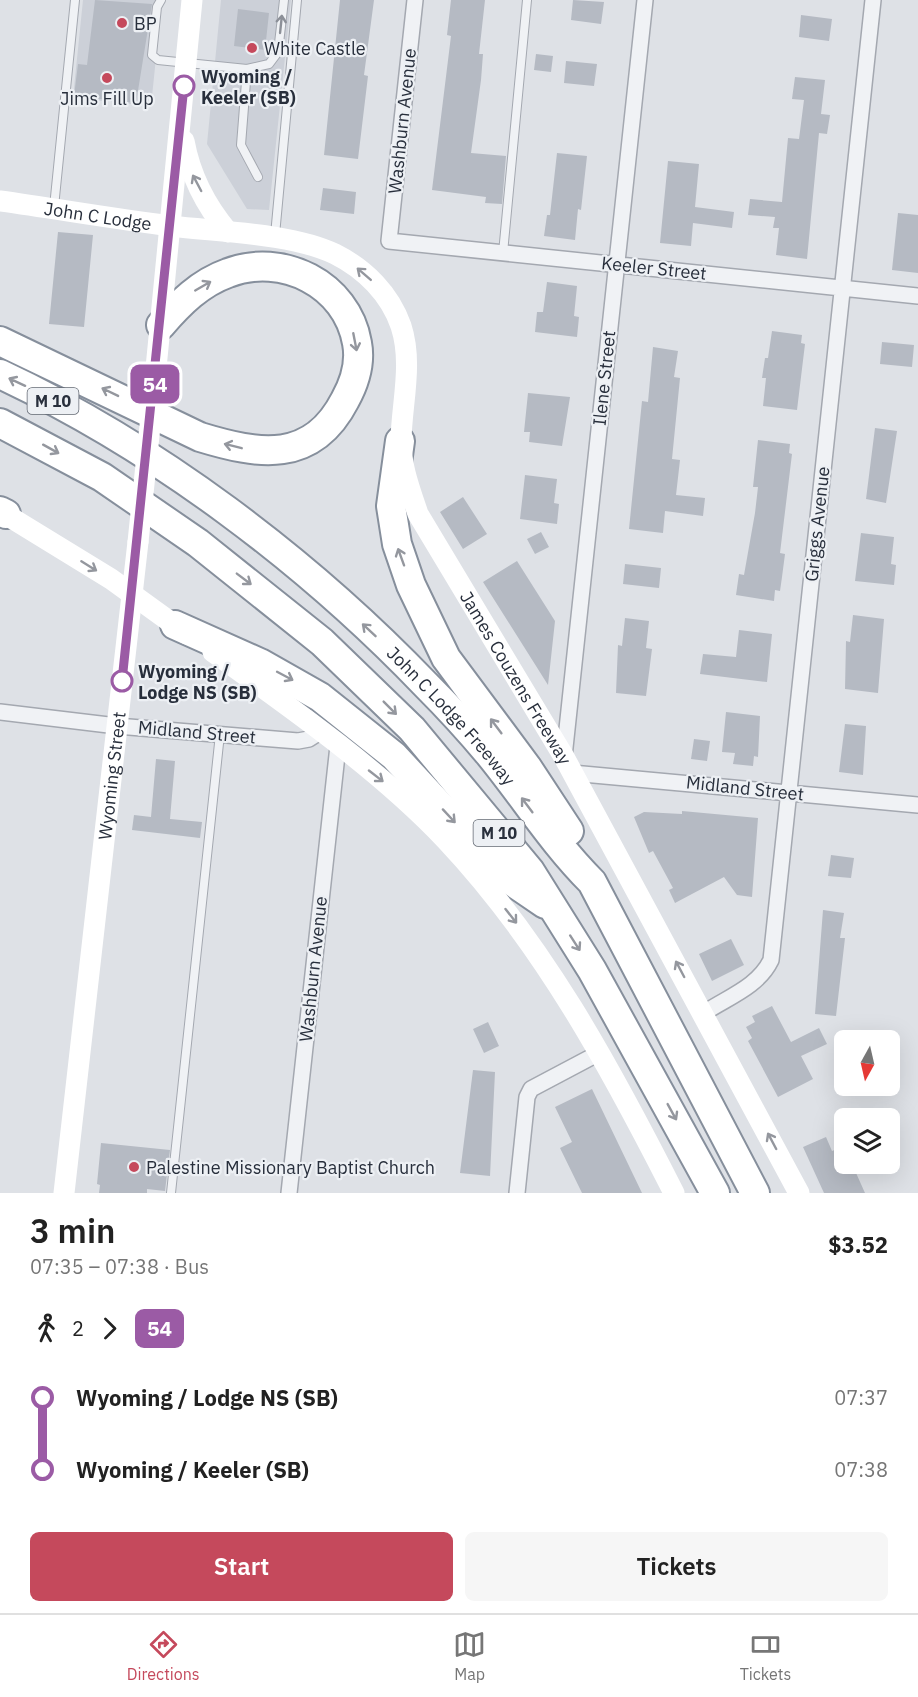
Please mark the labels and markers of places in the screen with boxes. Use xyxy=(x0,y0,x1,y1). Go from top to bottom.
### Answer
place label: BP xyxy=(134,12,157,35)
marker: BP xyxy=(115,16,129,30)
place label: White Castle xyxy=(264,37,366,60)
marker: White Castle xyxy=(245,41,259,55)
place label: Wyoming / Keeler (SB) xyxy=(201,65,296,109)
marker: Jims Fill Up xyxy=(100,71,114,85)
marker: Wyoming / Keeler (SB) xyxy=(173,75,195,97)
place label: Jims Fill Up xyxy=(60,87,154,110)
place label: Wyoming / Lodge NS (SB) xyxy=(138,660,257,704)
marker: Wyoming / Lodge NS (SB) xyxy=(111,670,133,692)
place label: Palestine Missionary Baptist Church xyxy=(146,1156,435,1179)
marker: Palestine Missionary Baptist Church xyxy=(127,1160,141,1174)

